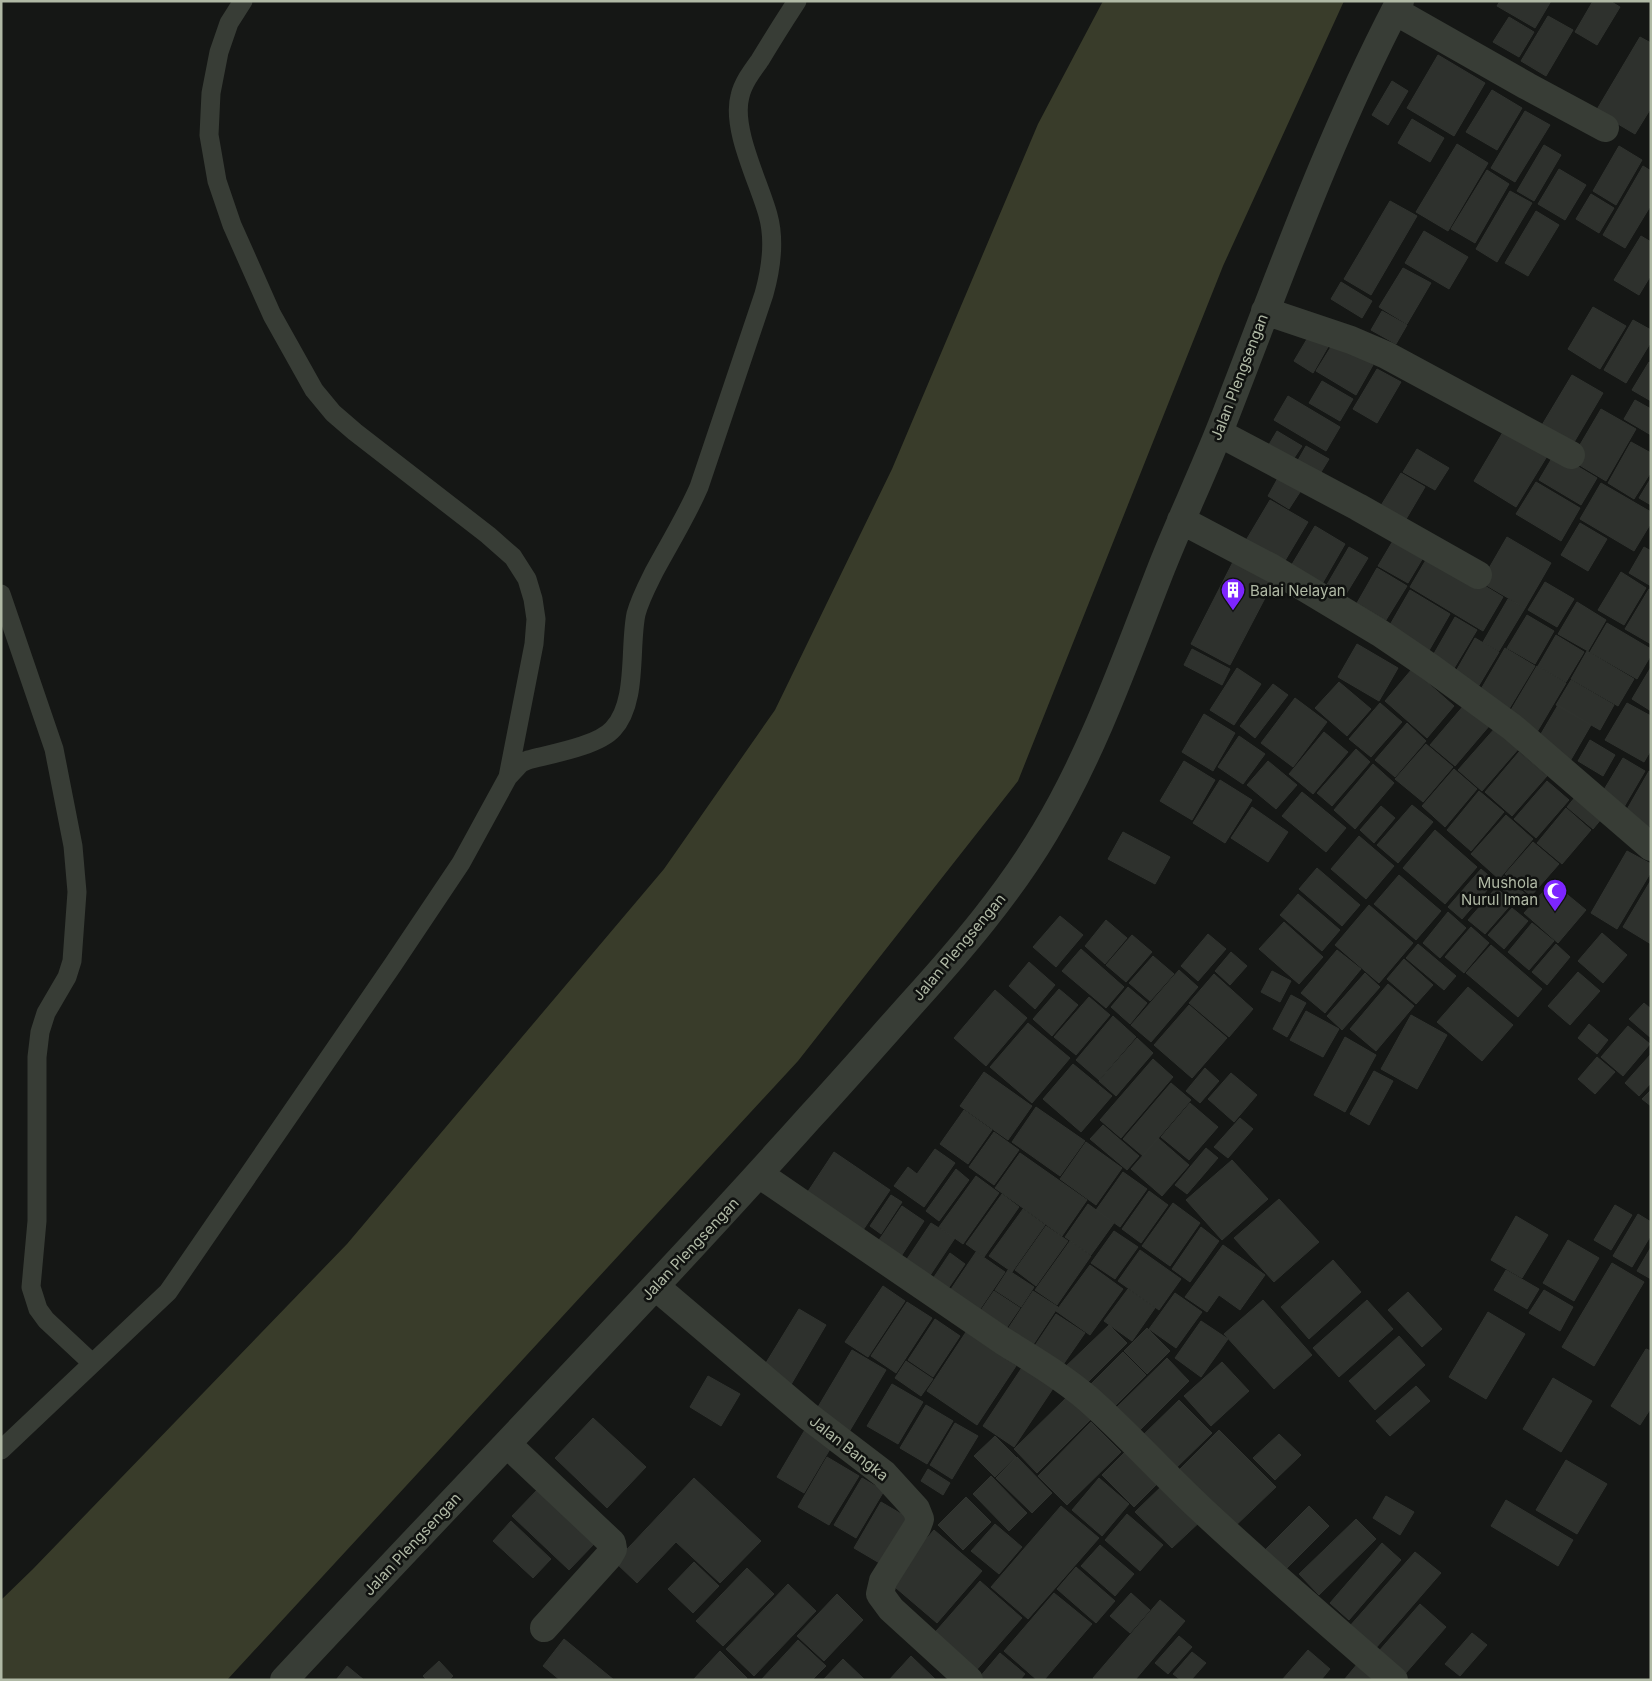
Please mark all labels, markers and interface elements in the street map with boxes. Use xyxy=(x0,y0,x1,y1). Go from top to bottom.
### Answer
street label: Jalan Plengsengan xyxy=(1206,311,1272,443)
building icon: Balai Nelayan xyxy=(1220,577,1246,611)
place label: Balai Nelayan xyxy=(1250,581,1346,600)
place label: Mushola Nurul Iman xyxy=(1461,873,1538,909)
mosque icon: Mushola Nurul Iman xyxy=(1542,878,1568,912)
street label: Jalan Plengsengan xyxy=(909,890,1009,1004)
street label: Jalan Plengsengan xyxy=(637,1193,743,1305)
street label: Jalan Bangka xyxy=(806,1411,892,1485)
street label: Jalan Plengsengan xyxy=(359,1488,465,1600)

